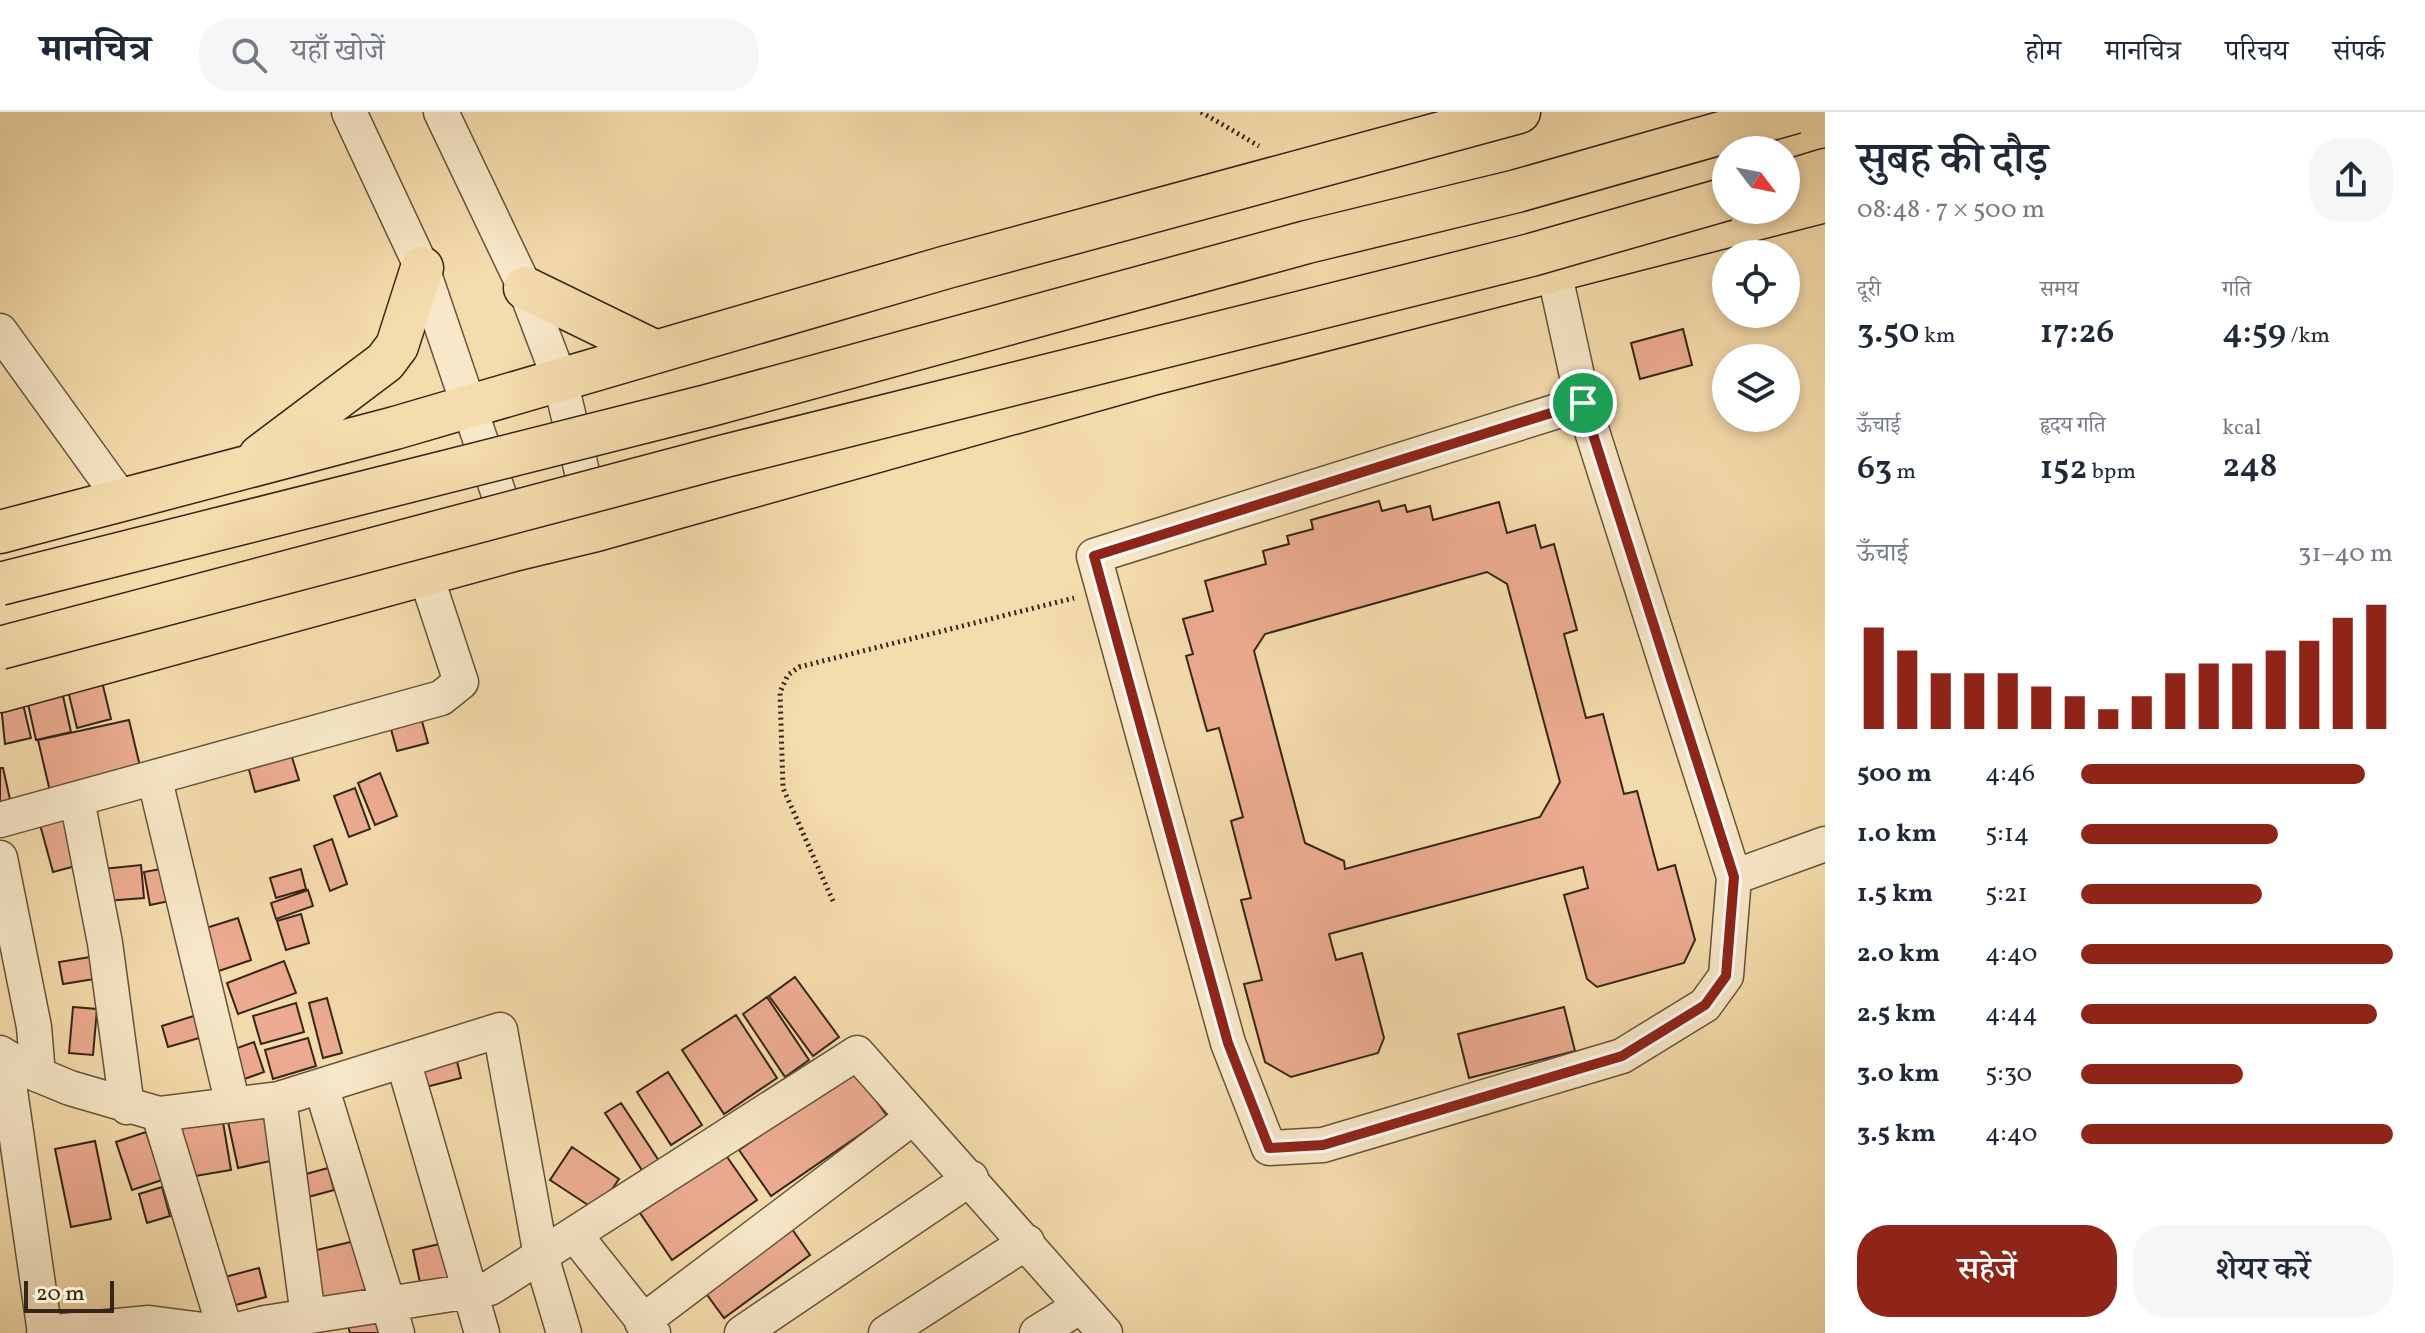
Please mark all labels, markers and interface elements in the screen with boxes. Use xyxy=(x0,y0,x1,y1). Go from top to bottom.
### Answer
search box xyxy=(199,19,759,91)
text: मानचित्र xyxy=(40,25,151,78)
text: यहाँ खोजें xyxy=(291,31,384,73)
icon: search xyxy=(227,33,271,77)
text: होम xyxy=(2025,33,2061,72)
text: मानचित्र xyxy=(2105,33,2181,72)
text: परिचय xyxy=(2225,33,2288,72)
text: संपर्क xyxy=(2332,33,2385,72)
text: सुबह की दौड़ xyxy=(1857,131,2048,192)
north arrow xyxy=(1712,136,1800,224)
map controls xyxy=(1712,136,1800,432)
button: share xyxy=(2309,138,2393,222)
text: 08:48 · 7 × 500 m xyxy=(1857,192,2045,228)
button: locate xyxy=(1712,240,1800,328)
text: दूरी xyxy=(1857,275,1881,306)
text: समय xyxy=(2040,275,2078,306)
text: गति xyxy=(2222,275,2251,306)
text: 3.50 xyxy=(1857,310,1920,357)
text: 17:26 xyxy=(2040,310,2114,357)
text: 4:59 xyxy=(2222,310,2286,357)
text: km xyxy=(1920,321,1955,352)
text: /km xyxy=(2286,321,2330,352)
button: layers xyxy=(1712,344,1800,432)
pin xyxy=(1549,369,1617,437)
icon: arrive xyxy=(1561,381,1605,425)
text: ऊँचाई xyxy=(1857,411,1900,442)
text: हृदय गति xyxy=(2040,411,2106,442)
text: kcal xyxy=(2222,413,2261,444)
text: 248 xyxy=(2222,444,2278,491)
text: 63 xyxy=(1857,446,1892,493)
text: 152 xyxy=(2040,446,2087,493)
text: m xyxy=(1892,457,1916,488)
text: bpm xyxy=(2087,457,2136,488)
text: ऊँचाई xyxy=(1857,536,1908,572)
text: 31–40 m xyxy=(2298,536,2393,572)
text: 500 m xyxy=(1857,756,1932,792)
text: 4:46 xyxy=(1985,756,2035,792)
text: 1.0 km xyxy=(1857,816,1937,852)
text: 5:14 xyxy=(1985,816,2029,852)
text: 1.5 km xyxy=(1857,876,1933,912)
text: 5:21 xyxy=(1985,876,2028,912)
text: 2.0 km xyxy=(1857,936,1940,972)
text: 4:40 xyxy=(1985,936,2037,972)
text: 2.5 km xyxy=(1857,996,1936,1032)
text: 4:44 xyxy=(1985,996,2038,1032)
text: 3.0 km xyxy=(1857,1056,1940,1092)
text: 5:30 xyxy=(1985,1056,2032,1092)
text: 3.5 km xyxy=(1857,1116,1936,1152)
text: 4:40 xyxy=(1985,1116,2037,1152)
button: सहेजें xyxy=(1857,1225,2117,1317)
button: शेयर करें xyxy=(2133,1225,2393,1317)
scale bar xyxy=(24,1277,114,1313)
text: 20 m xyxy=(36,1279,85,1310)

